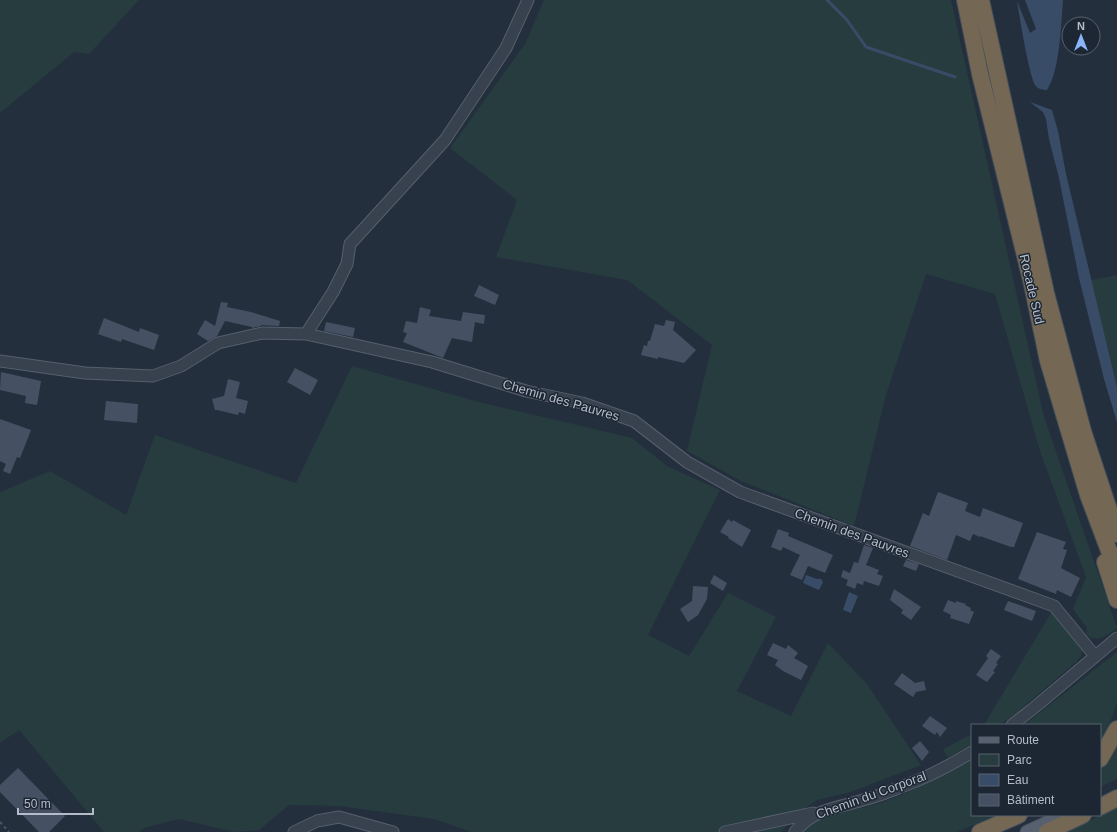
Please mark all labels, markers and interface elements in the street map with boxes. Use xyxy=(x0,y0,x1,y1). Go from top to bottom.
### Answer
north arrow xyxy=(1061,16,1101,56)
text: N xyxy=(1077,20,1085,32)
street label: Rocade Sud xyxy=(1017,252,1047,326)
street label: Chemin des Pauvres xyxy=(501,376,622,424)
street label: Chemin des Pauvres xyxy=(793,505,912,561)
legend xyxy=(971,724,1101,816)
text: Route xyxy=(1007,733,1039,747)
text: Parc xyxy=(1007,753,1032,767)
street label: Chemin du Corporal xyxy=(814,768,928,822)
text: Eau xyxy=(1007,773,1028,787)
scale bar xyxy=(18,790,93,816)
text: Bâtiment xyxy=(1007,793,1055,807)
text: 50 m xyxy=(24,797,51,811)

